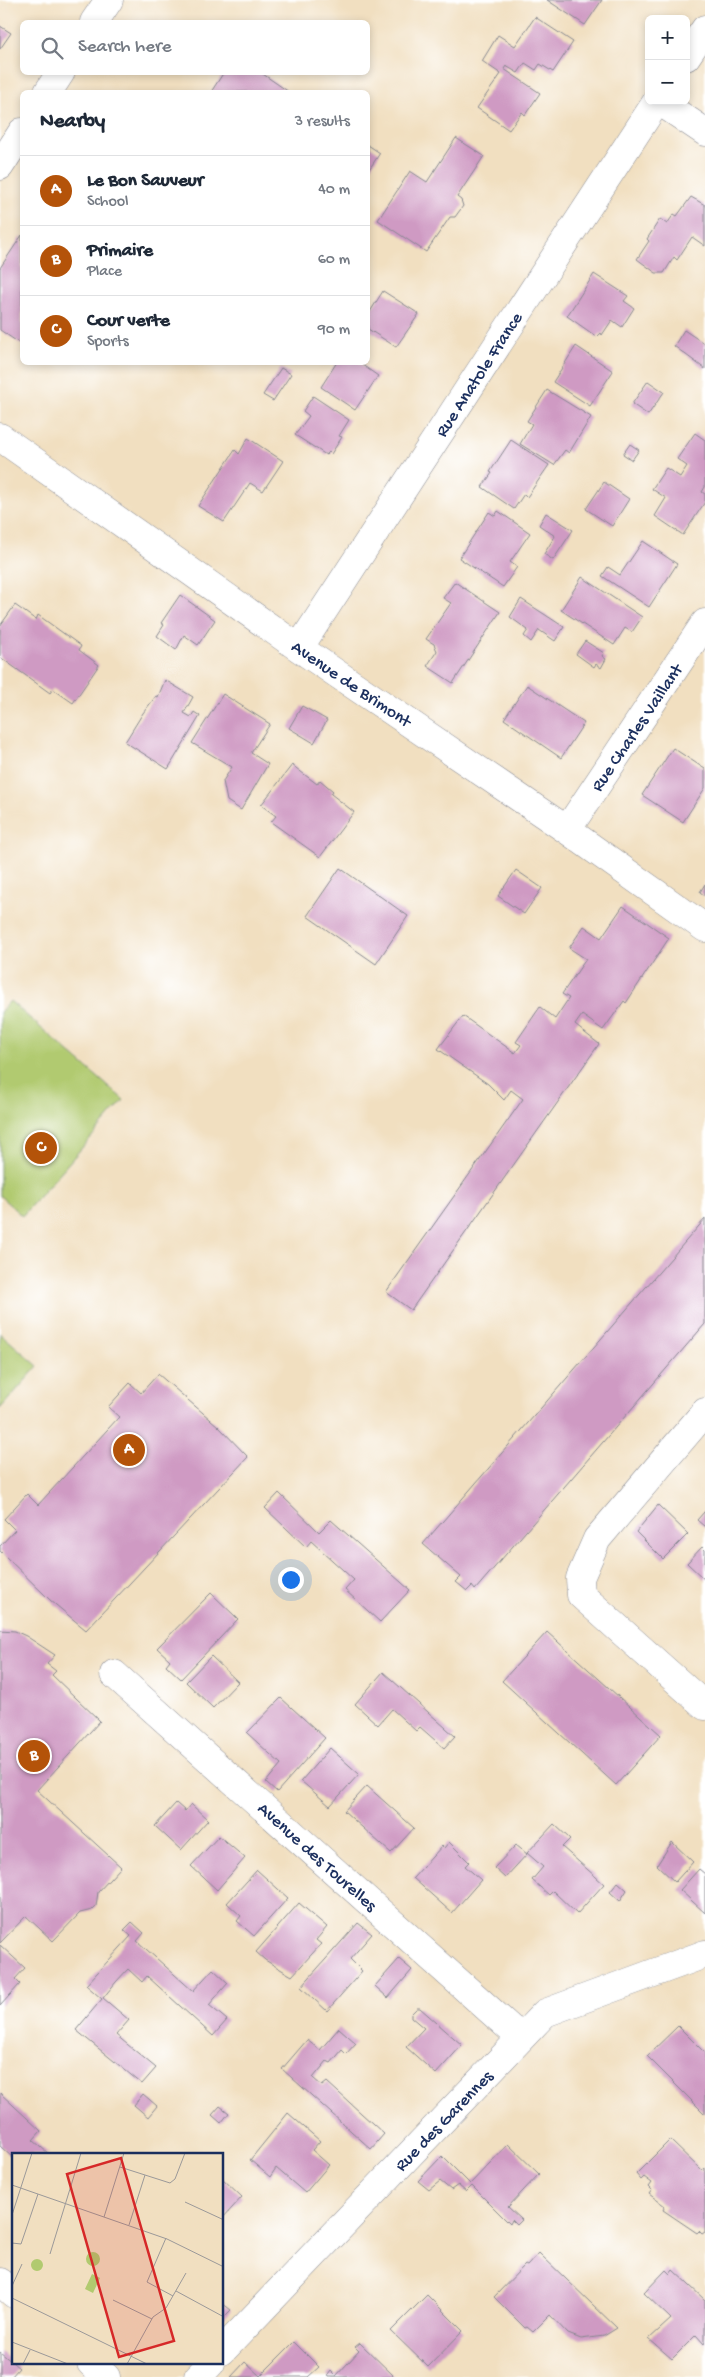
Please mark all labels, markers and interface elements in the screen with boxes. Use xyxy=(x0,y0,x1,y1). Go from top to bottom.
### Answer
map controls xyxy=(645,15,690,105)
button: + xyxy=(645,15,690,60)
search box xyxy=(20,20,370,75)
icon: search xyxy=(38,34,66,62)
text: Search here xyxy=(78,36,172,59)
button: − xyxy=(645,60,690,105)
text: Nearby xyxy=(40,110,105,135)
text: 3 results xyxy=(295,113,350,132)
text: Le Bon Sauveur xyxy=(87,170,203,193)
text: A xyxy=(51,181,61,200)
text: 40 m xyxy=(318,181,350,200)
text: School xyxy=(87,193,129,212)
text: Primaire xyxy=(87,240,153,263)
text: B xyxy=(52,251,60,270)
text: 60 m xyxy=(318,251,350,270)
text: Place xyxy=(87,263,122,282)
street label: Rue Anatole France xyxy=(432,309,529,442)
text: Cour verte xyxy=(87,310,170,333)
text: C xyxy=(52,321,60,340)
text: 90 m xyxy=(318,321,350,340)
text: Sports xyxy=(87,333,129,352)
street label: Avenue de Brimont xyxy=(287,637,416,734)
street label: Rue Charles Vaillant xyxy=(588,659,689,796)
pin: C xyxy=(25,1129,57,1167)
pin: A xyxy=(113,1431,145,1469)
your location xyxy=(278,1567,304,1593)
pin: B xyxy=(18,1737,50,1775)
street label: Avenue des Tourelles xyxy=(252,1799,381,1918)
street label: Rue des Garennes xyxy=(391,2066,499,2177)
inset map xyxy=(12,2153,224,2364)

